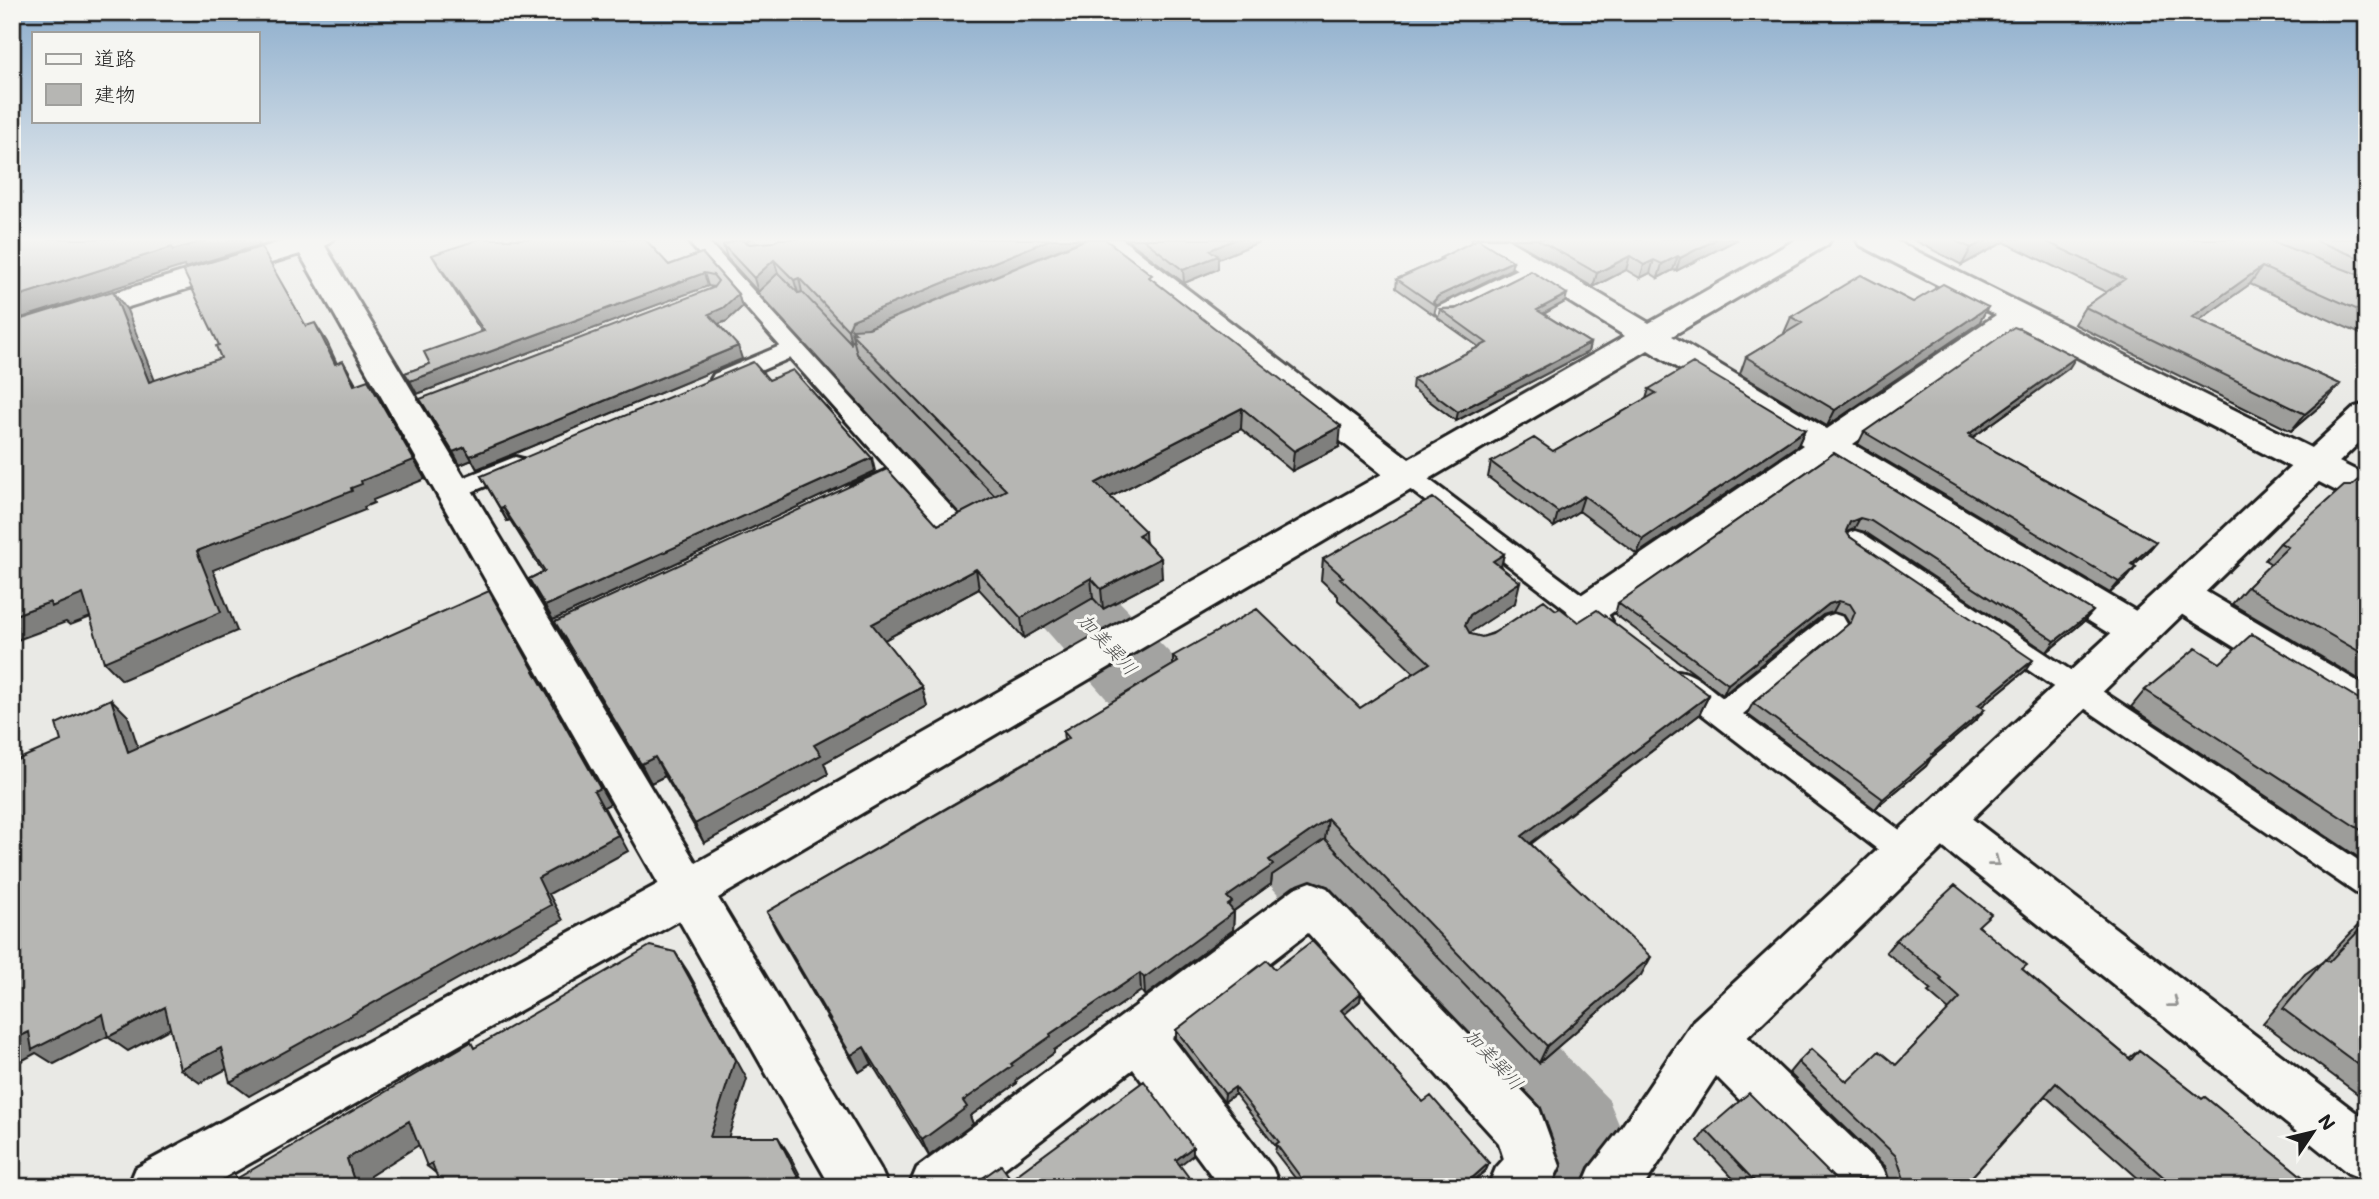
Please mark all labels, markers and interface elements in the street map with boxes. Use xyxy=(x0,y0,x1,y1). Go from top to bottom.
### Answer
legend xyxy=(32,32,259,122)
text: 道路 xyxy=(94,44,136,71)
text: 建物 xyxy=(94,80,136,107)
water label: 加美巽川 xyxy=(1073,607,1143,680)
one-way arrow xyxy=(1987,854,2000,867)
one-way arrow xyxy=(2166,994,2179,1007)
water label: 加美巽川 xyxy=(1459,1022,1529,1095)
north arrow xyxy=(2278,1098,2348,1168)
text: N xyxy=(2313,1109,2342,1135)

